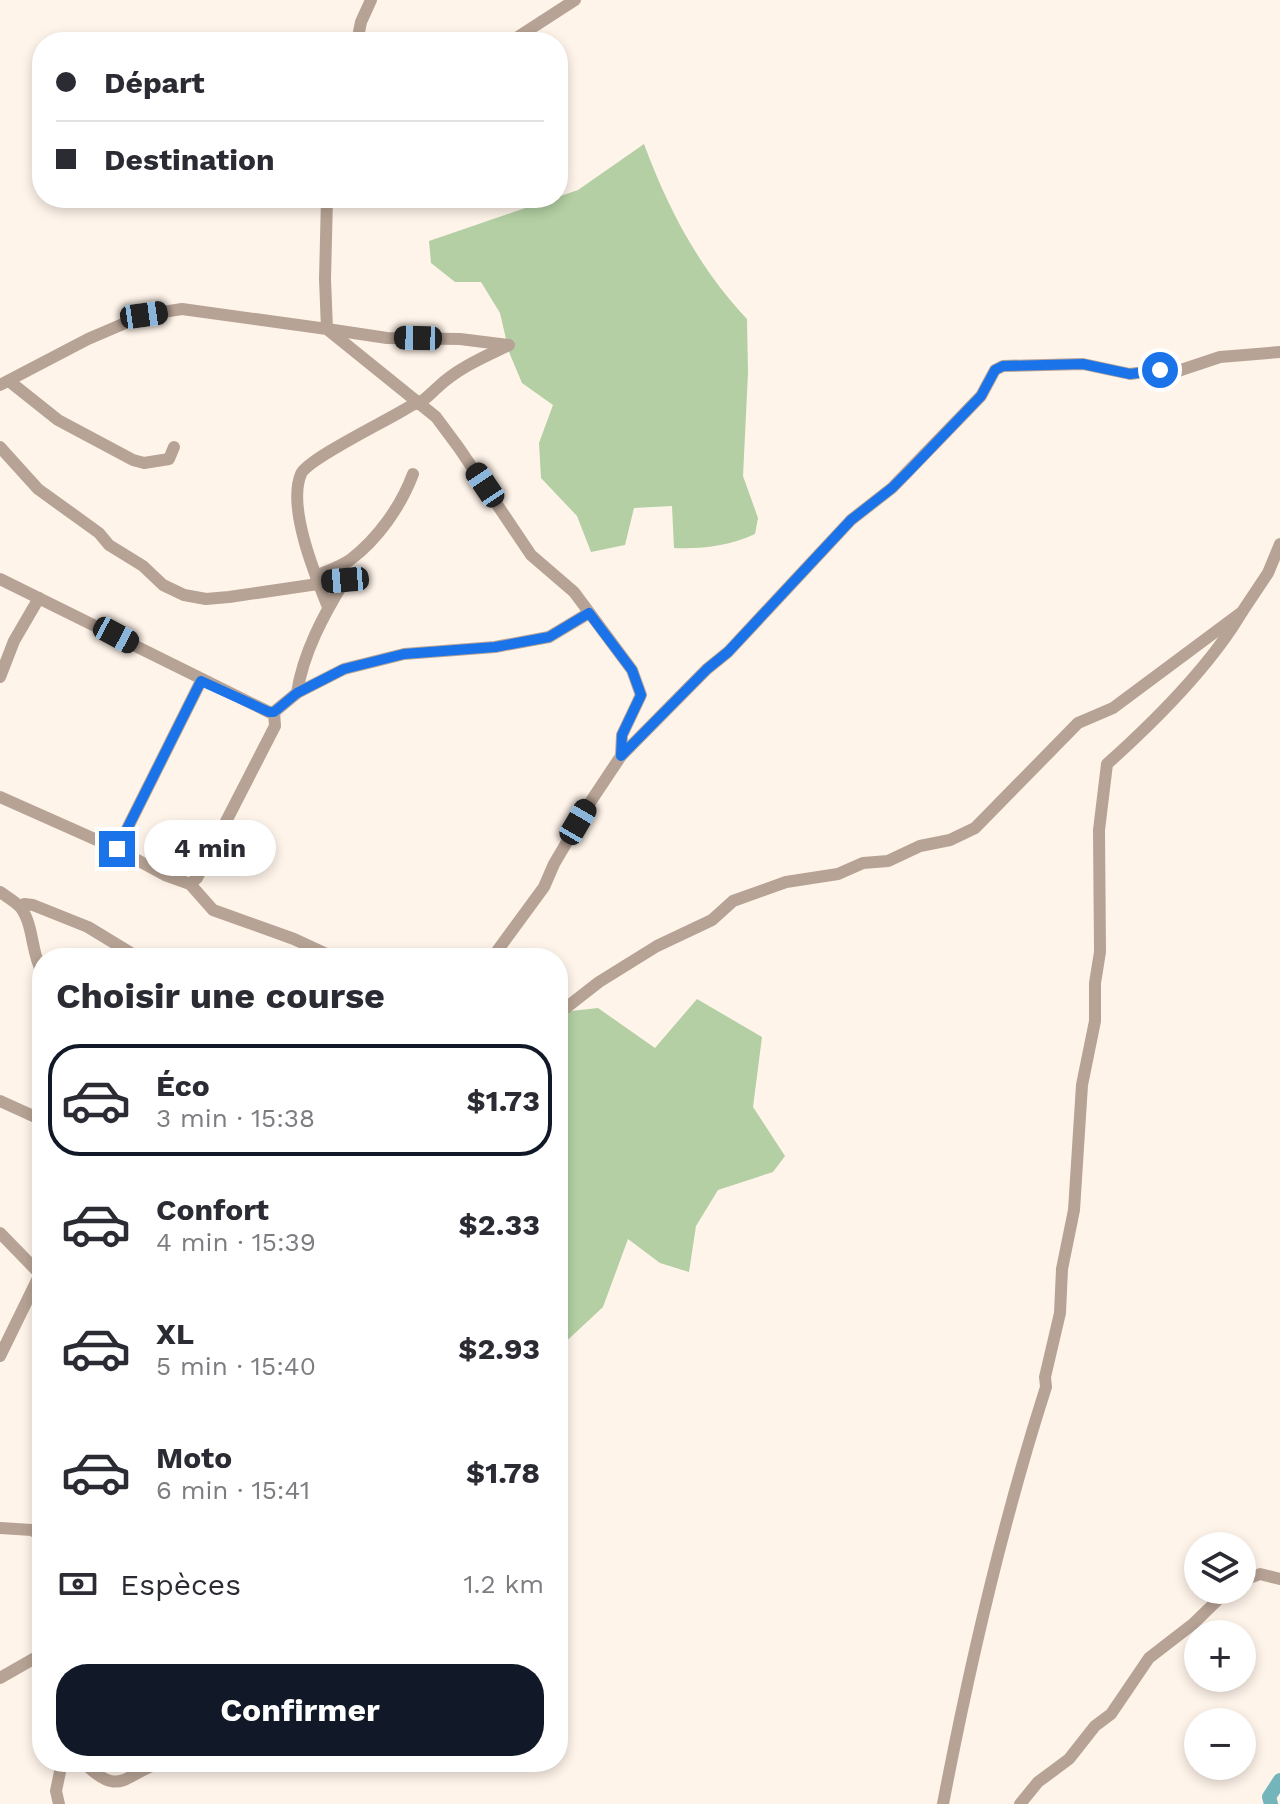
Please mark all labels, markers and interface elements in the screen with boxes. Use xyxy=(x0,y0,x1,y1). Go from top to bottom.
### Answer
text: Départ xyxy=(104,65,205,100)
text: Destination xyxy=(104,142,275,177)
car xyxy=(119,300,169,330)
car xyxy=(394,326,442,350)
route start xyxy=(1142,352,1178,388)
car xyxy=(462,458,508,512)
car xyxy=(320,566,370,594)
car xyxy=(89,613,143,657)
car xyxy=(556,795,600,849)
callout: 4 min xyxy=(145,821,277,877)
route end xyxy=(99,831,135,867)
text: 4 min xyxy=(174,833,246,863)
text: Choisir une course xyxy=(56,975,385,1017)
icon: car xyxy=(60,1064,132,1136)
text: Éco xyxy=(156,1068,210,1103)
text: $1.73 xyxy=(466,1083,540,1118)
text: 3 min · 15:38 xyxy=(156,1103,315,1133)
icon: car xyxy=(60,1188,132,1260)
text: Confort xyxy=(156,1192,269,1227)
text: $2.33 xyxy=(459,1207,540,1242)
text: 4 min · 15:39 xyxy=(156,1227,316,1257)
icon: car xyxy=(60,1312,132,1384)
text: XL xyxy=(156,1316,194,1351)
text: $2.93 xyxy=(458,1331,540,1366)
text: 5 min · 15:40 xyxy=(156,1351,316,1381)
icon: car xyxy=(60,1436,132,1508)
text: Moto xyxy=(156,1440,232,1475)
text: $1.78 xyxy=(466,1455,540,1490)
text: 6 min · 15:41 xyxy=(156,1475,310,1505)
map controls xyxy=(1184,1532,1256,1780)
button: layers xyxy=(1184,1532,1256,1604)
icon: cash xyxy=(56,1562,100,1606)
text: Espèces xyxy=(120,1567,241,1602)
text: 1.2 km xyxy=(463,1569,544,1599)
button: + xyxy=(1184,1620,1256,1692)
button: Confirmer xyxy=(56,1664,544,1756)
button: − xyxy=(1184,1708,1256,1780)

